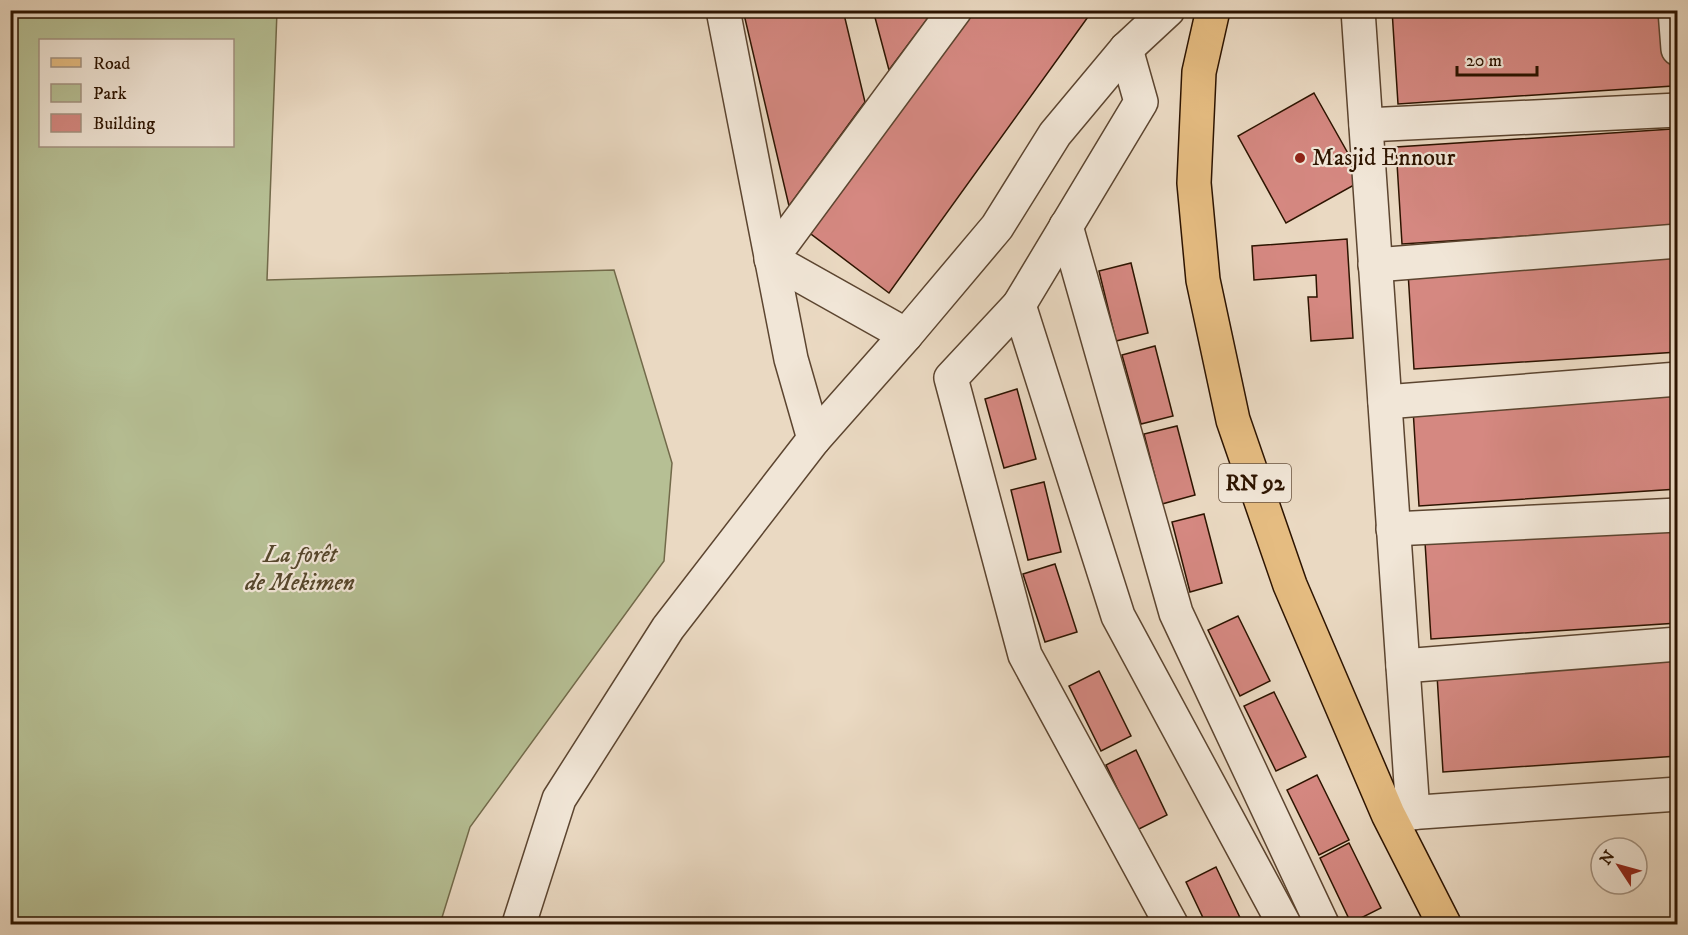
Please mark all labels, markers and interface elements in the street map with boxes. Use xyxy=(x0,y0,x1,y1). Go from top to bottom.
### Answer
legend xyxy=(39,39,234,147)
scale bar xyxy=(1457,39,1536,77)
text: 20 m xyxy=(1466,50,1502,72)
text: Road xyxy=(93,53,130,75)
text: Park xyxy=(93,83,127,105)
text: Building xyxy=(93,113,155,135)
place label: Masjid Ennour xyxy=(1312,143,1455,173)
marker: Masjid Ennour xyxy=(1293,151,1307,165)
road number: RN 92 xyxy=(1219,464,1291,502)
park label: La forêt de Mekimen xyxy=(244,540,355,598)
north arrow xyxy=(1589,836,1649,896)
text: N xyxy=(1596,847,1620,869)

